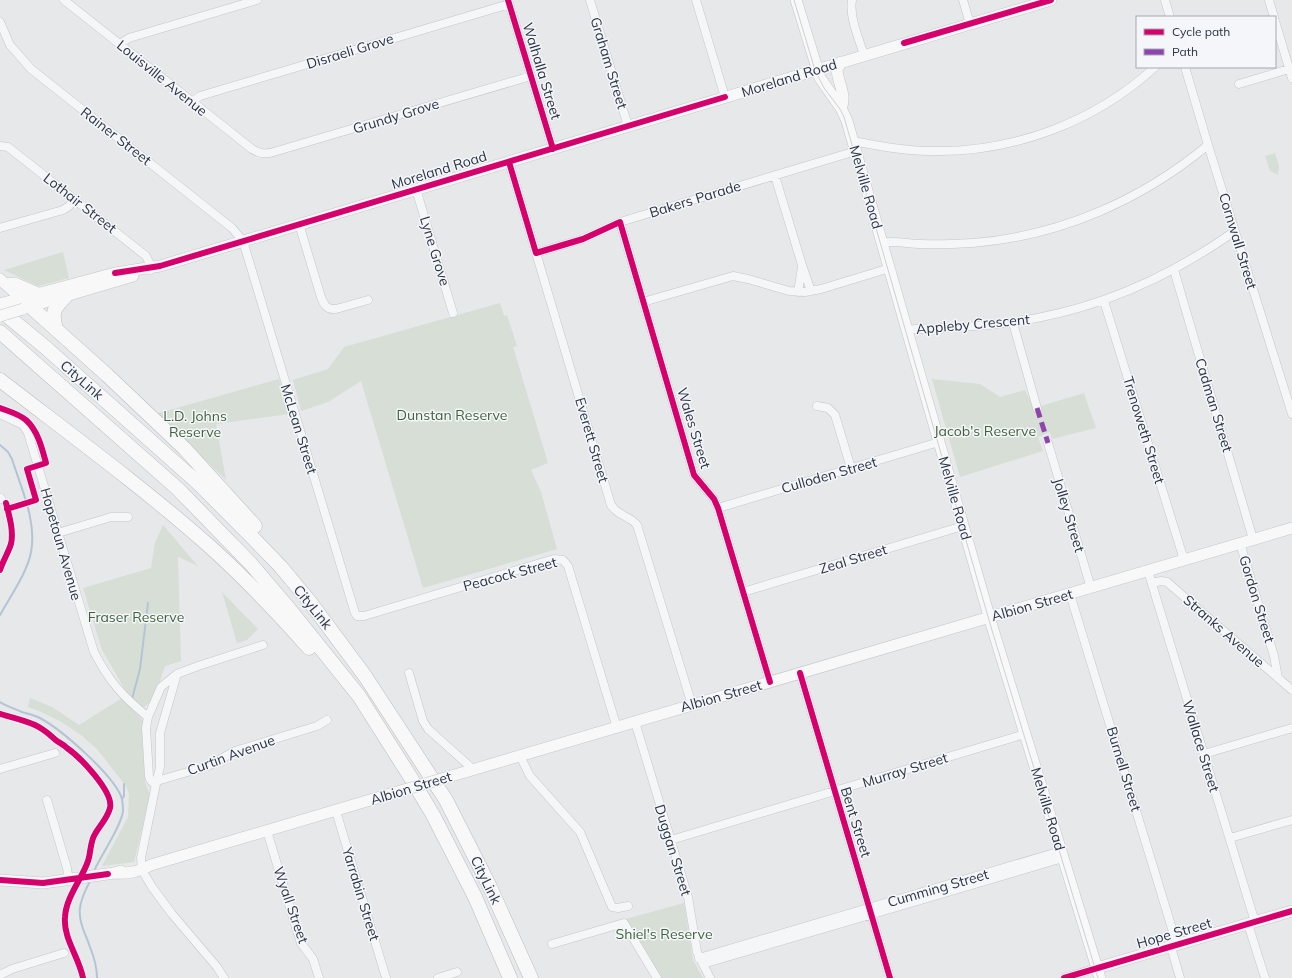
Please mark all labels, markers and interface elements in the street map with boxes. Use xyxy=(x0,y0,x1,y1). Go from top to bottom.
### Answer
street label: Graham Street xyxy=(587,15,632,111)
legend xyxy=(1136,16,1276,68)
street label: Walhalla Street xyxy=(519,20,565,122)
text: Cycle path xyxy=(1172,24,1230,39)
street label: Disraeli Grove xyxy=(304,29,396,73)
street label: Louisville Avenue xyxy=(113,36,211,120)
text: Path xyxy=(1172,44,1198,59)
street label: Moreland Road xyxy=(739,55,839,101)
street label: Grundy Grove xyxy=(351,94,441,138)
street label: Rainer Street xyxy=(77,103,155,169)
street label: Melville Road xyxy=(845,143,887,231)
street label: Moreland Road xyxy=(389,147,489,193)
street label: Lothair Street xyxy=(40,169,120,237)
street label: Bakers Parade xyxy=(647,177,743,221)
street label: Cornwall Street xyxy=(1215,191,1261,291)
street label: Lyne Grove xyxy=(416,214,454,288)
street label: Appleby Crescent xyxy=(915,310,1031,338)
street label: CityLink xyxy=(57,356,108,404)
street label: Cadman Street xyxy=(1191,356,1237,454)
street label: Trenoweth Street xyxy=(1119,374,1169,486)
street label: McLean Street xyxy=(277,382,321,476)
street label: Wales Street xyxy=(673,385,715,471)
street label: Everett Street xyxy=(571,395,613,485)
park label: Dunstan Reserve xyxy=(397,406,507,424)
park label: L.D. Johns Reserve xyxy=(163,407,227,441)
park label: Jacob's Reserve xyxy=(934,422,1036,440)
street label: Culloden Street xyxy=(779,453,879,497)
street label: Melville Road xyxy=(934,454,976,542)
street label: Jolley Street xyxy=(1049,476,1089,554)
street label: Hopetoun Avenue xyxy=(36,486,86,602)
street label: Zeal Street xyxy=(817,540,889,578)
street label: Peacock Street xyxy=(461,553,559,595)
street label: Gordon Street xyxy=(1235,553,1279,645)
street label: CityLink xyxy=(290,581,337,633)
street label: Albion Street xyxy=(989,585,1075,625)
street label: Stranks Avenue xyxy=(1180,591,1268,671)
park label: Fraser Reserve xyxy=(88,608,184,626)
street label: Albion Street xyxy=(678,676,764,716)
street label: Wallace Street xyxy=(1179,698,1224,794)
street label: Burnell Street xyxy=(1103,725,1145,814)
street label: Curtin Avenue xyxy=(185,731,277,779)
street label: Murray Street xyxy=(860,748,950,792)
street label: Melville Road xyxy=(1027,765,1069,853)
street label: Albion Street xyxy=(368,767,454,809)
street label: Bent Street xyxy=(837,785,875,859)
street label: Duggan Street xyxy=(651,802,695,898)
street label: Yarrabin Street xyxy=(338,844,384,943)
street label: CityLink xyxy=(467,853,506,908)
street label: Wyall Street xyxy=(269,864,313,946)
street label: Cumming Street xyxy=(885,865,991,911)
street label: Hope Street xyxy=(1134,914,1214,952)
park label: Shiel's Reserve xyxy=(615,925,713,943)

